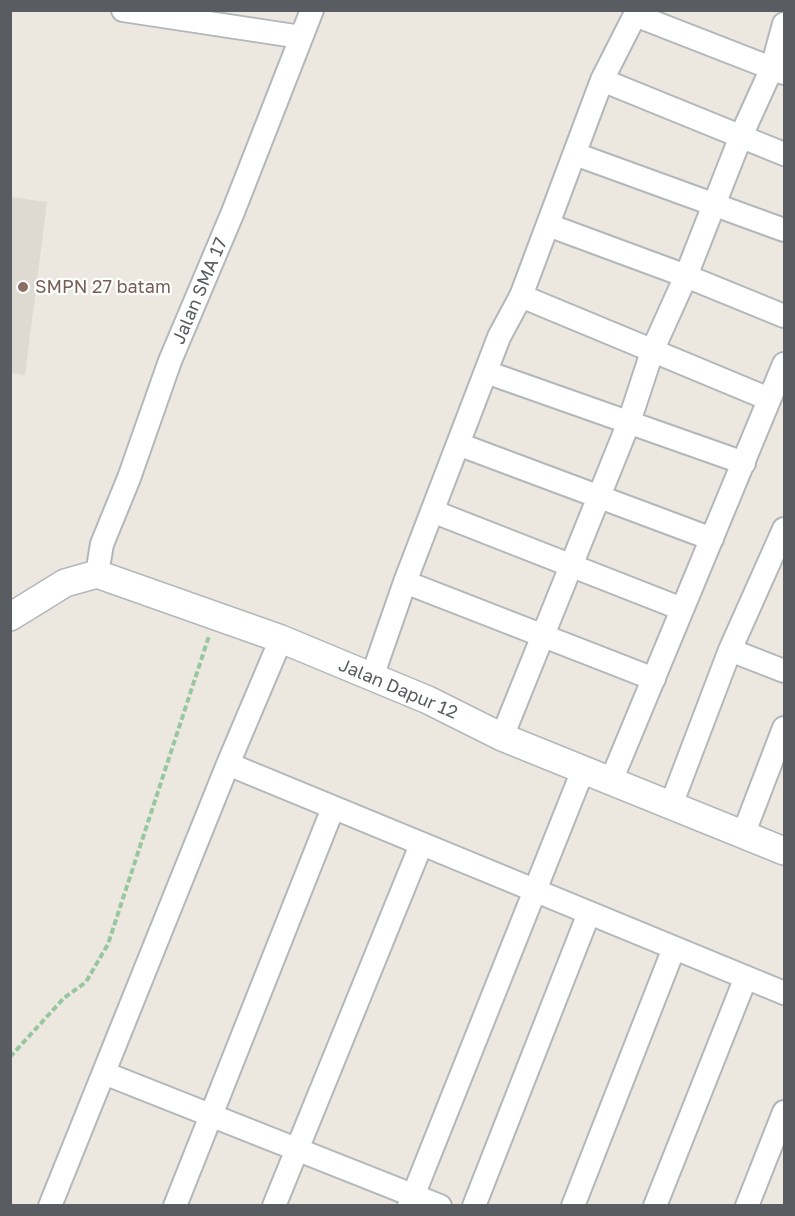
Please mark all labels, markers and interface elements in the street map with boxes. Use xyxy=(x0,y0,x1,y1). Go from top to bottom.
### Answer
street label: Jalan SMA 17 xyxy=(168,235,232,347)
place label: SMPN 27 batam xyxy=(35,276,171,298)
marker: SMPN 27 batam xyxy=(16,280,30,294)
street label: Jalan Dapur 12 xyxy=(335,654,461,724)

